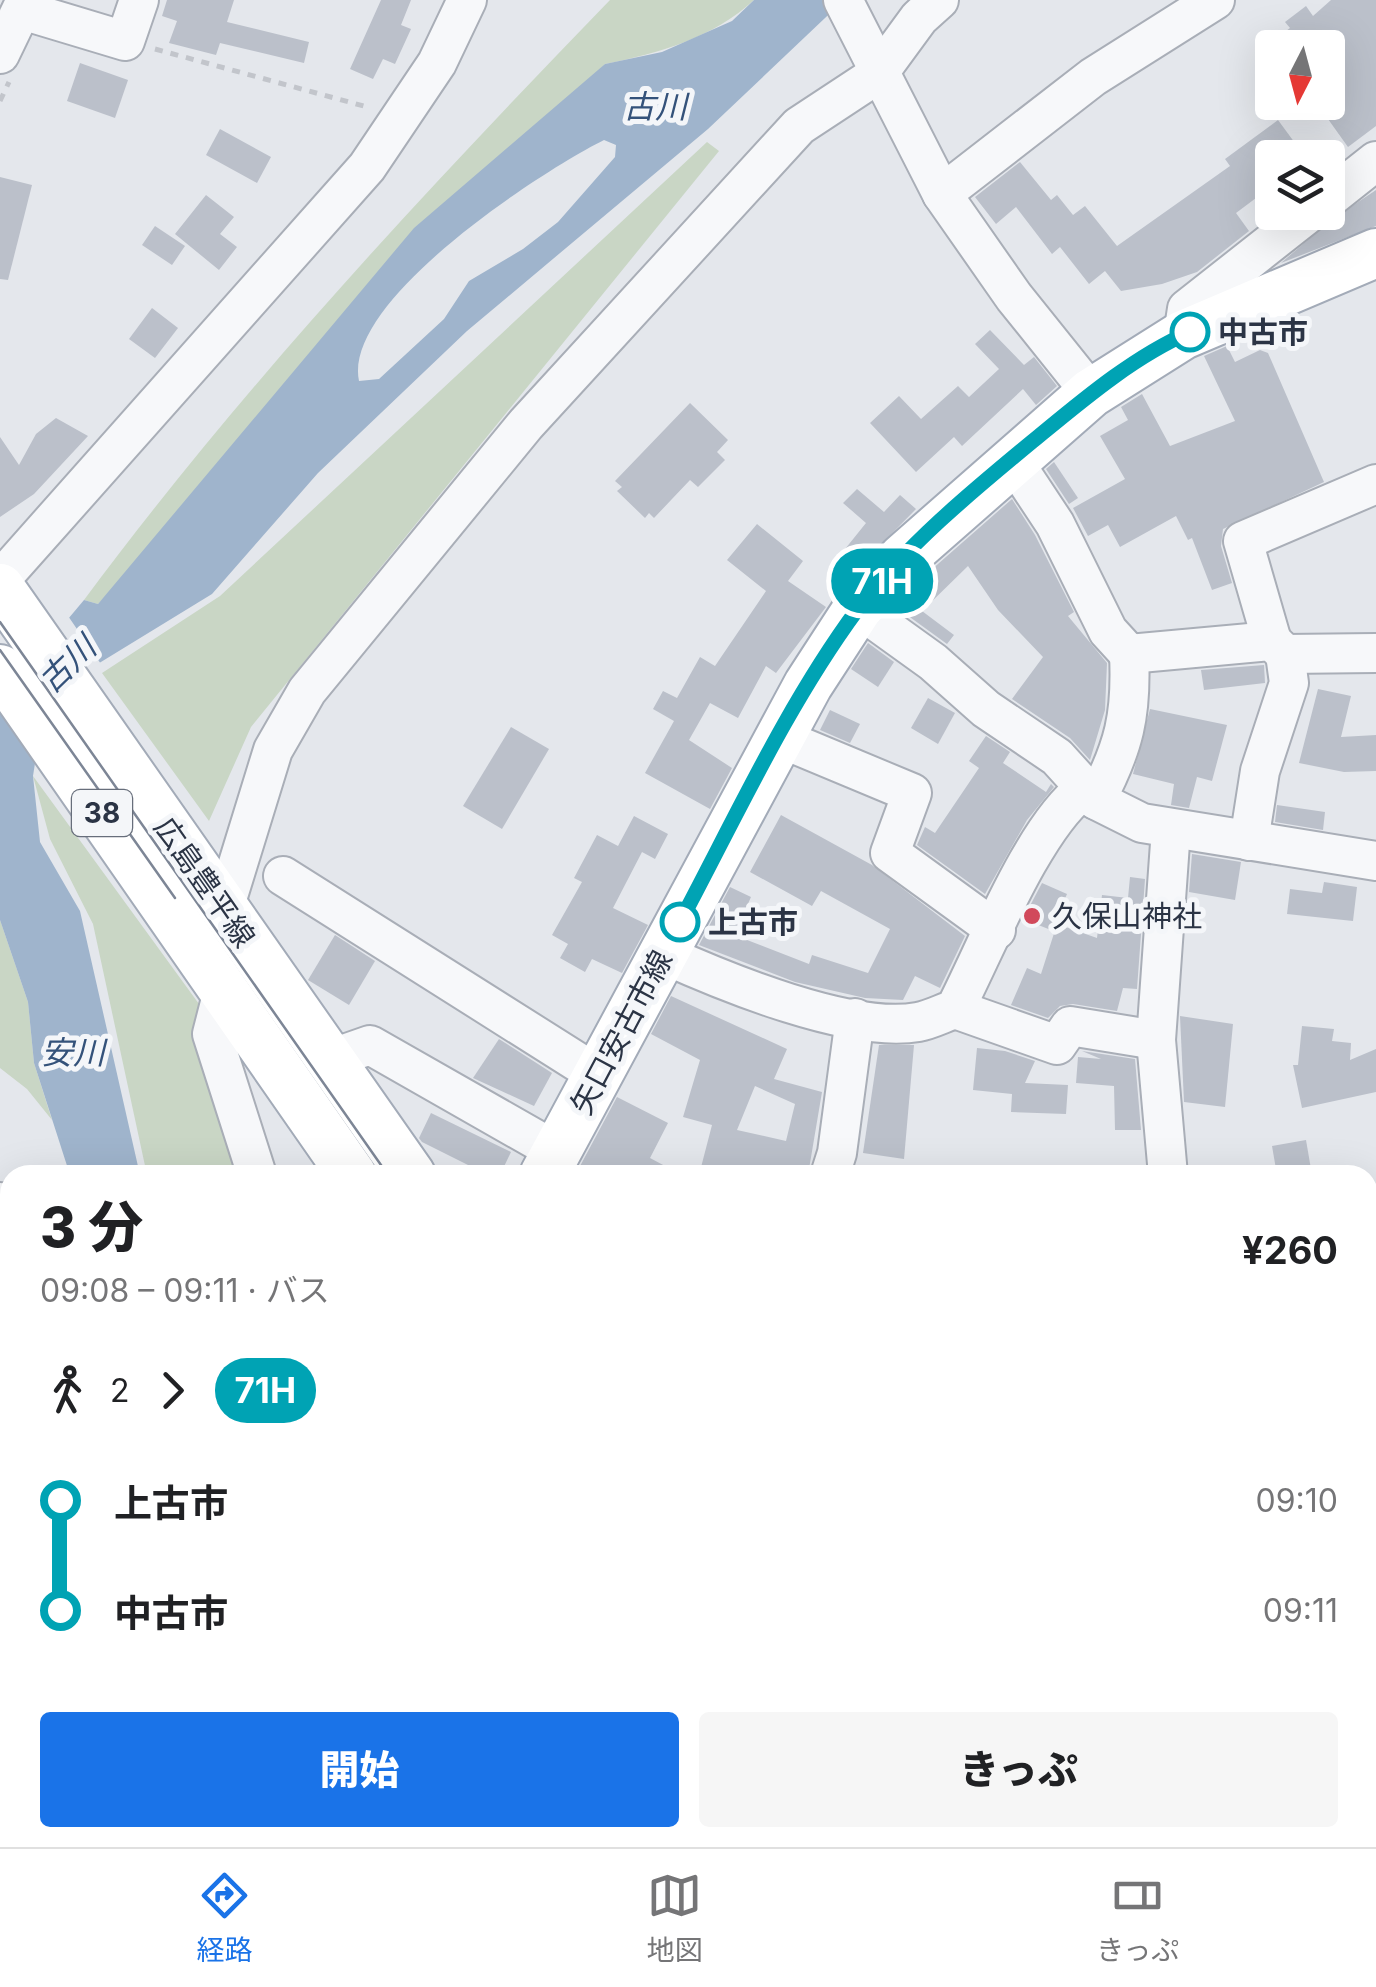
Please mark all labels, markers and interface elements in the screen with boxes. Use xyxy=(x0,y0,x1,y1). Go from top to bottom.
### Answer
north arrow xyxy=(1255,30,1345,120)
map controls xyxy=(1255,30,1345,230)
water label: 古川 xyxy=(623,87,690,126)
button: layers xyxy=(1255,140,1345,230)
marker: 中古市 xyxy=(1171,313,1209,351)
place label: 中古市 xyxy=(1218,314,1308,350)
line badge: 71H xyxy=(824,548,940,614)
text: 71H xyxy=(851,560,913,602)
water label: 古川 xyxy=(30,626,106,700)
road number: 38 xyxy=(72,790,132,836)
street label: 広島豊平線 xyxy=(147,810,263,954)
place label: 久保山神社 xyxy=(1052,898,1202,934)
marker: 上古市 xyxy=(661,903,699,941)
place label: 上古市 xyxy=(708,904,798,940)
marker: 久保山神社 xyxy=(1021,905,1043,927)
street label: 矢口安古市線 xyxy=(563,944,679,1120)
water label: 安川 xyxy=(41,1033,108,1072)
text: 3 分 xyxy=(40,1194,143,1260)
text: ¥260 xyxy=(1242,1227,1338,1273)
text: 09:08 – 09:11 · バス xyxy=(40,1271,330,1310)
icon: walk xyxy=(40,1363,95,1418)
icon: forward xyxy=(145,1363,200,1418)
text: 71H xyxy=(235,1369,296,1411)
text: 2 xyxy=(110,1371,130,1410)
text: 上古市 xyxy=(114,1480,228,1526)
text: 09:10 xyxy=(1256,1481,1338,1520)
text: 中古市 xyxy=(114,1590,228,1636)
text: 09:11 xyxy=(1263,1591,1338,1630)
button: 開始 xyxy=(40,1712,679,1827)
button: きっぷ xyxy=(699,1712,1338,1827)
tab: 経路 xyxy=(197,1868,253,1968)
tab: 地図 xyxy=(647,1868,703,1968)
tab: きっぷ xyxy=(1096,1868,1179,1968)

